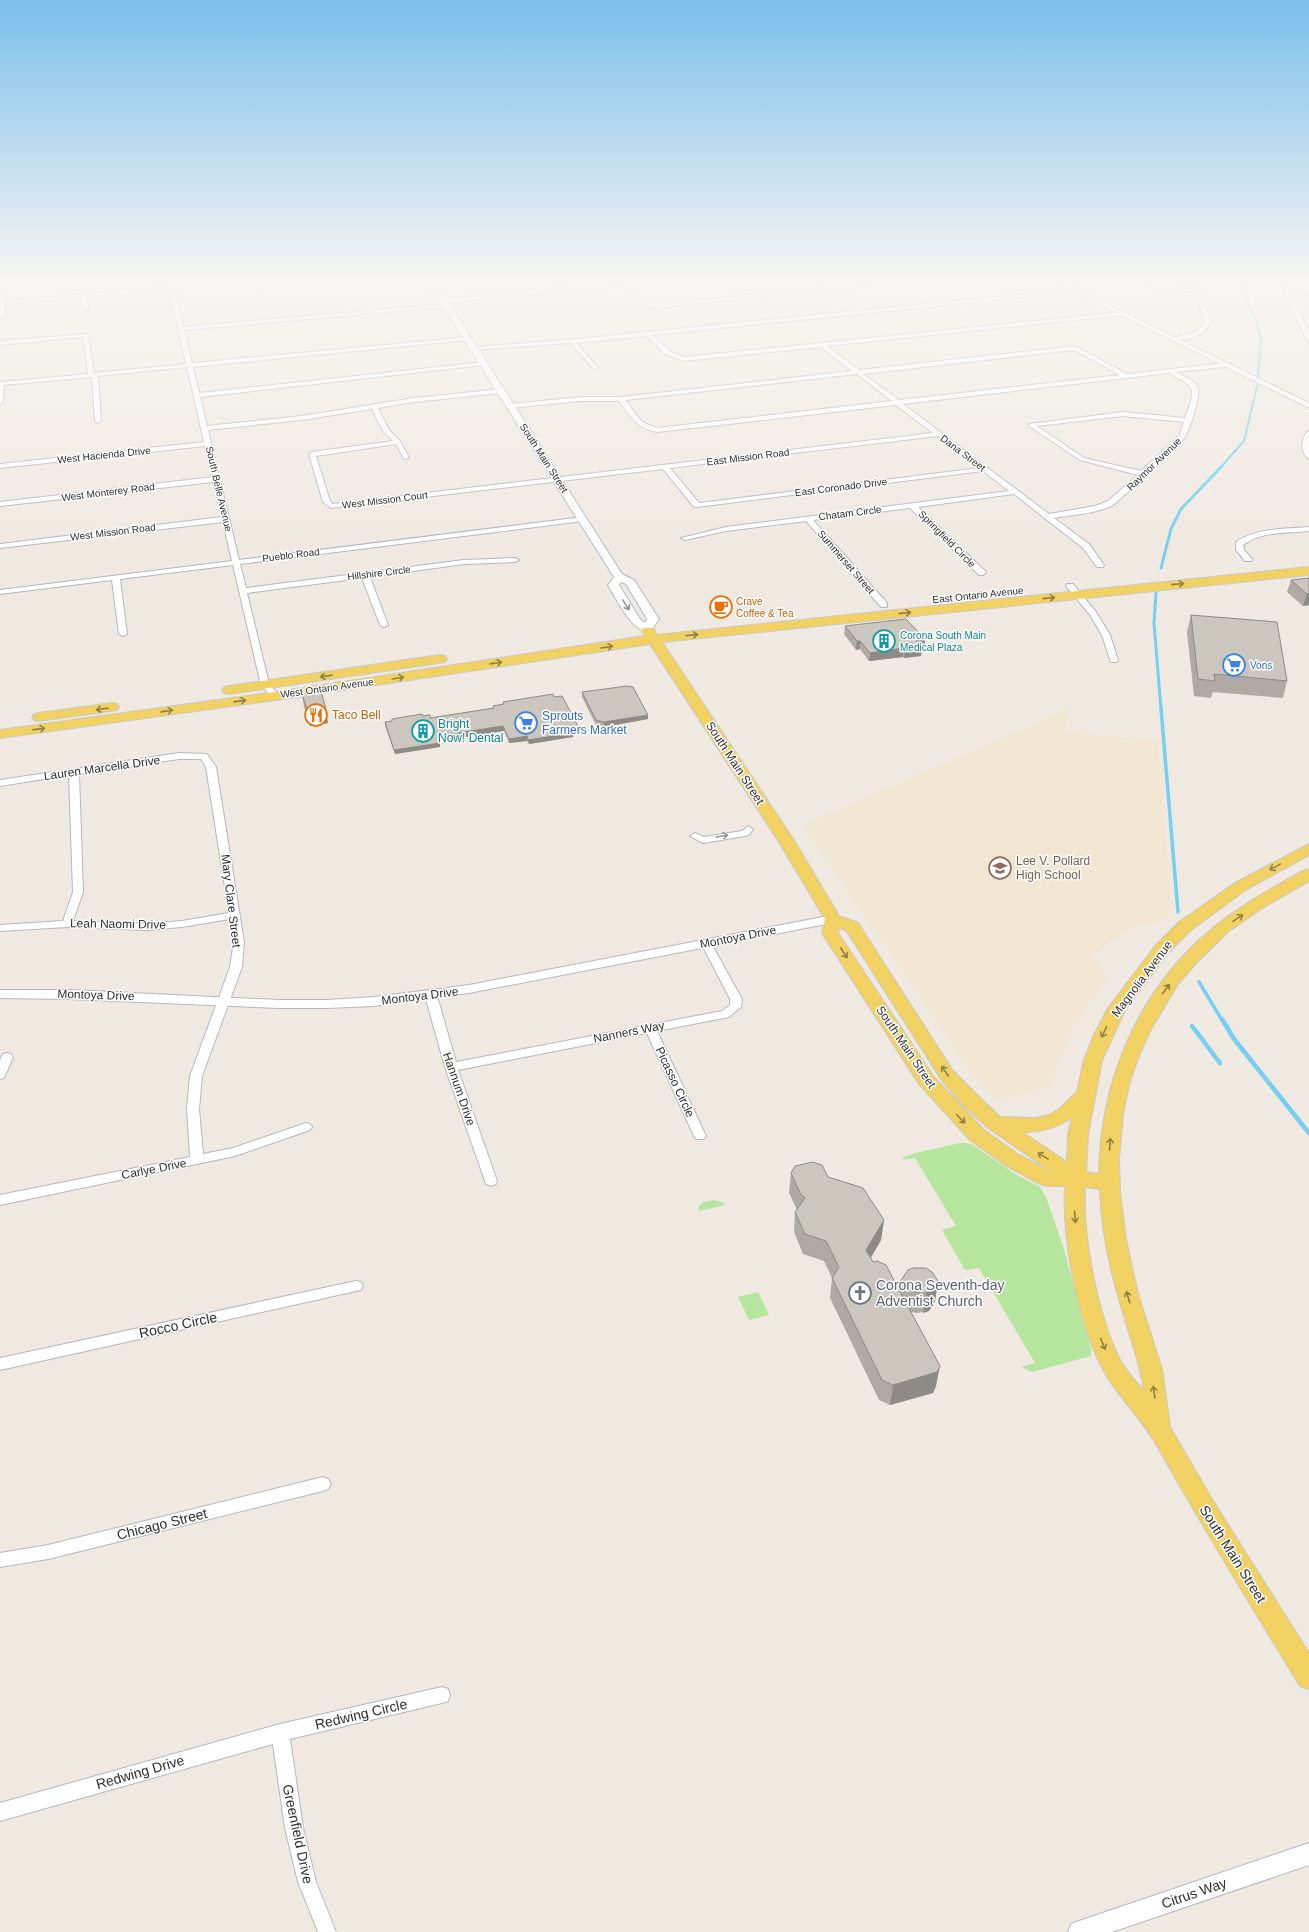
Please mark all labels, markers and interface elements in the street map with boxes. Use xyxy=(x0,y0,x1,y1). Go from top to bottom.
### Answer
street label: South Main Street xyxy=(518,421,571,495)
street label: Dana Street xyxy=(938,433,988,474)
street label: Raymor Avenue xyxy=(1125,435,1184,493)
street label: West Hacienda Drive xyxy=(57,445,152,465)
street label: South Belle Avenue xyxy=(204,445,234,533)
street label: East Mission Road xyxy=(706,446,790,468)
street label: East Coronado Drive xyxy=(794,476,888,498)
street label: West Monterey Road xyxy=(61,481,155,503)
street label: West Mission Court xyxy=(341,489,429,511)
street label: Chatam Circle xyxy=(818,504,883,522)
street label: Springfield Circle xyxy=(916,508,978,570)
street label: West Mission Road xyxy=(70,521,156,543)
street label: Summerset Street xyxy=(815,528,877,596)
street label: Pueblo Road xyxy=(262,546,320,564)
street label: Hillshire Circle xyxy=(347,564,412,582)
one-way arrow xyxy=(1171,581,1184,588)
street label: East Ontario Avenue xyxy=(932,585,1025,605)
cafe icon: Crave Coffee & Tea xyxy=(708,594,734,620)
one-way arrow xyxy=(1042,594,1055,602)
place label: Crave Coffee & Tea xyxy=(736,596,794,619)
one-way arrow xyxy=(623,599,631,611)
one-way arrow xyxy=(898,609,911,617)
building icon: Corona South Main Medical Plaza xyxy=(871,628,897,654)
place label: Corona South Main Medical Plaza xyxy=(900,630,986,653)
one-way arrow xyxy=(686,632,699,639)
one-way arrow xyxy=(600,642,613,650)
supermarket icon: Vons xyxy=(1221,652,1247,678)
one-way arrow xyxy=(489,659,502,667)
place label: Vons xyxy=(1250,660,1272,671)
one-way arrow xyxy=(320,672,333,680)
one-way arrow xyxy=(391,674,404,682)
street label: West Ontario Avenue xyxy=(280,676,375,700)
one-way arrow xyxy=(233,697,246,705)
restaurant icon: Taco Bell xyxy=(303,702,329,728)
one-way arrow xyxy=(96,705,109,713)
one-way arrow xyxy=(160,707,173,715)
place label: Taco Bell xyxy=(332,708,381,722)
place label: Sprouts Farmers Market xyxy=(542,709,627,737)
supermarket icon: Sprouts Farmers Market xyxy=(513,710,539,736)
place label: Bright Now! Dental xyxy=(438,717,503,745)
building icon: Bright Now! Dental xyxy=(410,718,436,744)
street label: South Main Street xyxy=(703,719,767,808)
one-way arrow xyxy=(32,725,45,733)
street label: Lauren Marcella Drive xyxy=(43,753,161,783)
one-way arrow xyxy=(715,832,728,840)
street label: Mary Clare Street xyxy=(218,853,244,949)
place label: Lee V. Pollard High School xyxy=(1016,854,1090,882)
school or university icon: Lee V. Pollard High School xyxy=(987,855,1013,881)
one-way arrow xyxy=(1269,864,1281,872)
one-way arrow xyxy=(1232,914,1243,922)
street label: Leah Naomi Drive xyxy=(70,916,166,932)
street label: Montoya Drive xyxy=(699,923,778,951)
street label: Magnolia Avenue xyxy=(1109,938,1175,1020)
one-way arrow xyxy=(840,947,848,958)
street label: Montoya Drive xyxy=(381,984,460,1008)
one-way arrow xyxy=(1162,984,1170,995)
street label: Montoya Drive xyxy=(57,987,135,1003)
street label: South Main Street xyxy=(873,1003,939,1091)
street label: Nanners Way xyxy=(592,1018,666,1046)
one-way arrow xyxy=(1100,1026,1107,1038)
street label: Picasso Circle xyxy=(653,1045,698,1120)
street label: Hannum Drive xyxy=(440,1050,478,1128)
one-way arrow xyxy=(941,1066,950,1077)
one-way arrow xyxy=(956,1114,966,1124)
one-way arrow xyxy=(1107,1138,1114,1151)
one-way arrow xyxy=(1038,1152,1049,1160)
street label: Carlye Drive xyxy=(120,1156,188,1182)
one-way arrow xyxy=(1072,1210,1079,1223)
place label: Corona Seventh-day Adventist Church xyxy=(876,1277,1004,1309)
church icon: Corona Seventh-day Adventist Church xyxy=(847,1280,873,1306)
one-way arrow xyxy=(1124,1290,1132,1303)
street label: Rocco Circle xyxy=(138,1309,219,1341)
one-way arrow xyxy=(1100,1337,1107,1349)
one-way arrow xyxy=(1150,1385,1158,1398)
street label: South Main Street xyxy=(1197,1502,1270,1606)
street label: Chicago Street xyxy=(115,1505,209,1543)
street label: Redwing Circle xyxy=(313,1696,409,1732)
street label: Redwing Drive xyxy=(94,1752,186,1792)
street label: Greenfield Drive xyxy=(280,1783,316,1885)
street label: Citrus Way xyxy=(1159,1874,1229,1912)

